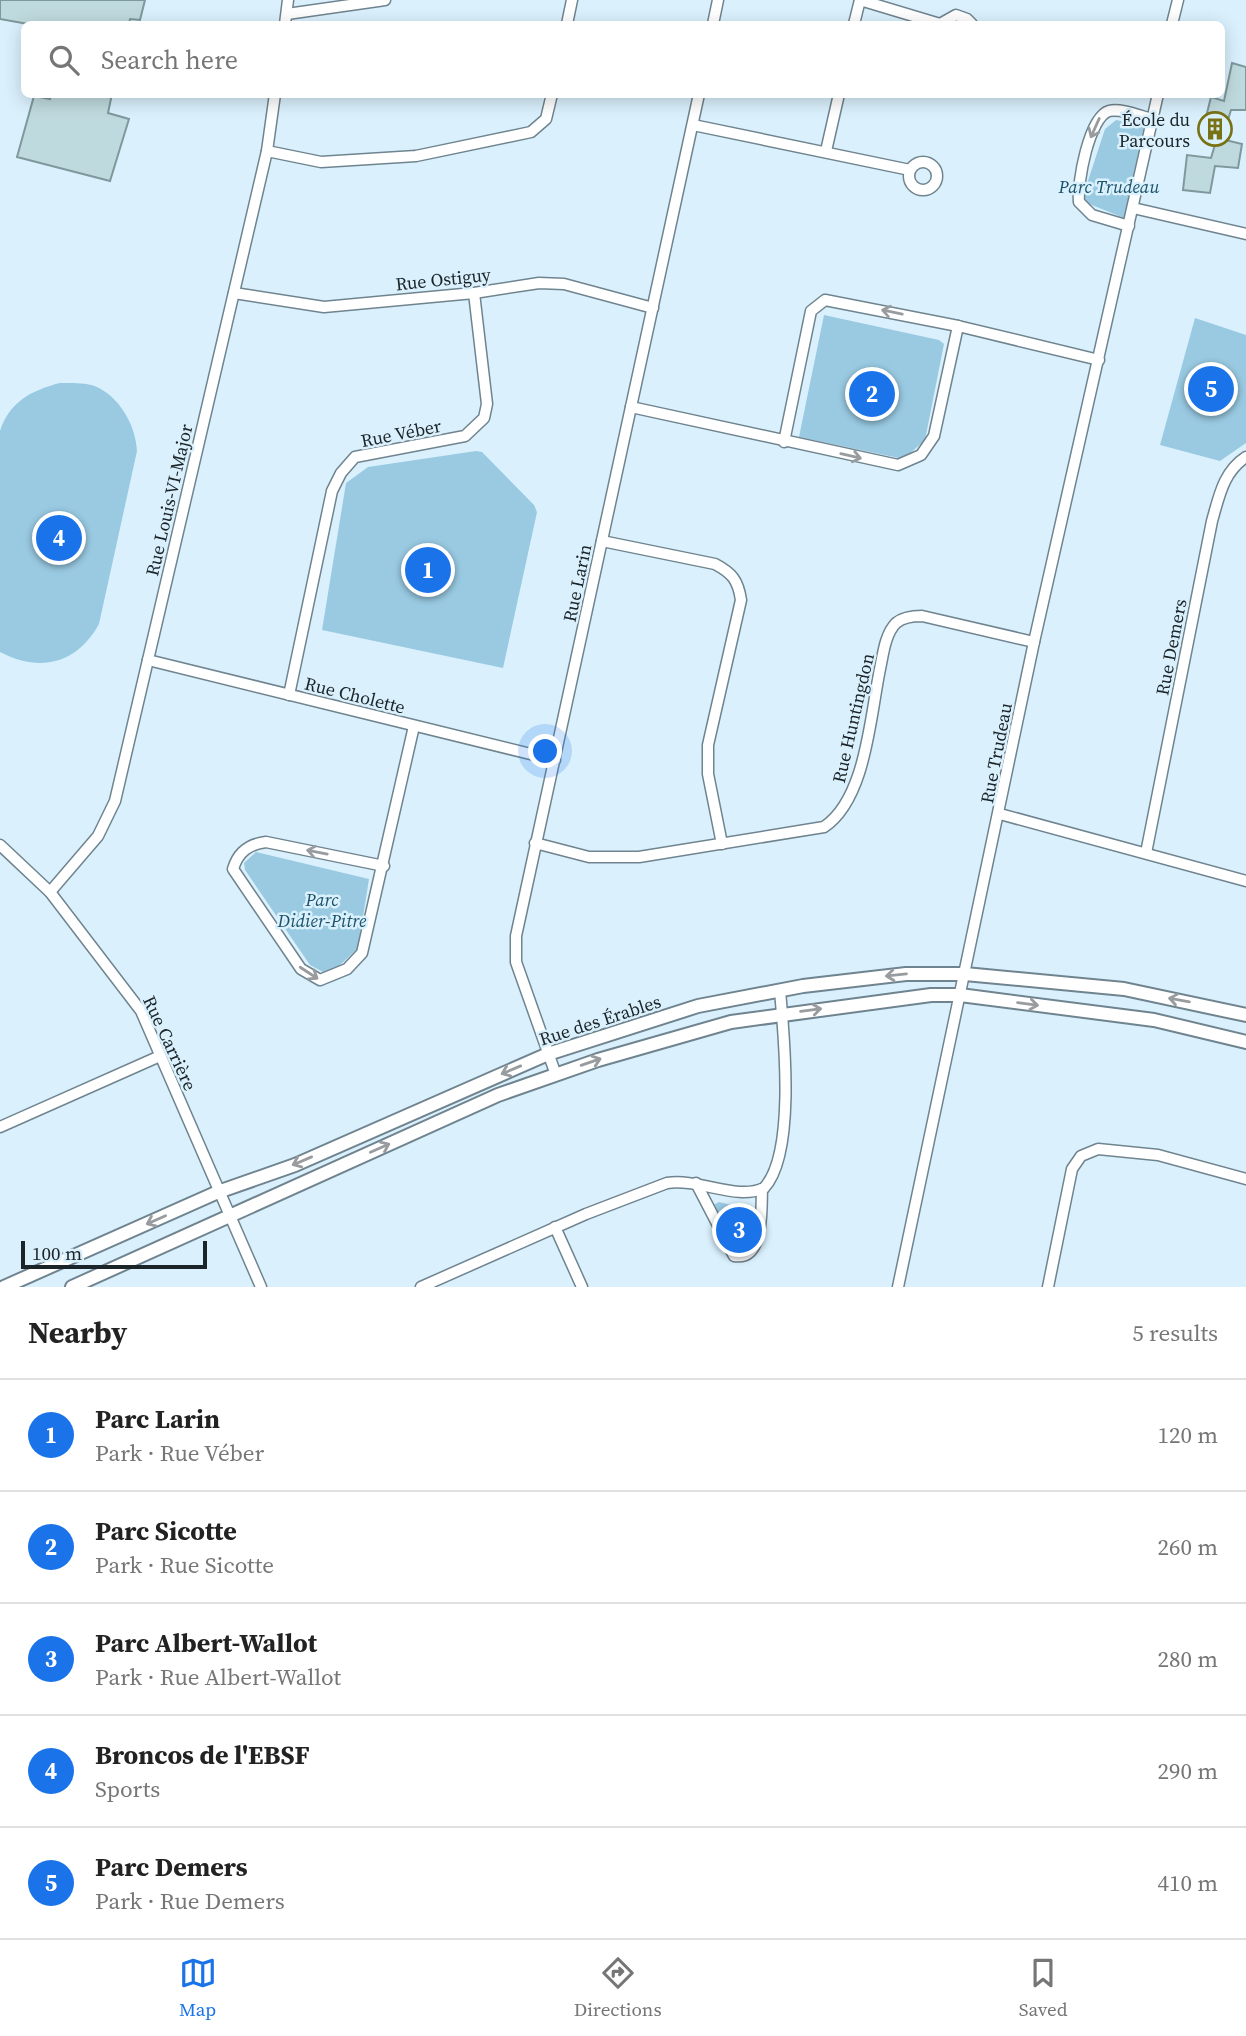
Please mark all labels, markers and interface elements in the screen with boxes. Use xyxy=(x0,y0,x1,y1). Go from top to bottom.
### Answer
search box xyxy=(21,21,1225,98)
icon: search xyxy=(45,41,83,79)
text: Search here xyxy=(101,42,238,78)
place label: École du Parcours xyxy=(1119,107,1190,153)
building icon: École du Parcours xyxy=(1196,110,1234,148)
one-way arrow xyxy=(1088,118,1101,139)
park label: Parc Trudeau xyxy=(1057,174,1160,199)
street label: Rue Ostiguy xyxy=(394,261,493,296)
one-way arrow xyxy=(881,304,904,318)
pin: 5 xyxy=(1188,363,1234,415)
pin: 2 xyxy=(849,368,895,420)
street label: Rue Véber xyxy=(359,413,444,453)
street label: Rue Louis-VI-Major xyxy=(139,421,199,578)
one-way arrow xyxy=(839,450,862,464)
pin: 4 xyxy=(36,512,82,564)
street label: Rue Larin xyxy=(557,542,597,624)
pin: 1 xyxy=(405,544,451,596)
street label: Rue Demers xyxy=(1149,596,1193,697)
street label: Rue Huntingdon xyxy=(826,651,880,785)
street label: Rue Cholette xyxy=(302,670,408,720)
street label: Rue Trudeau xyxy=(974,701,1018,805)
your location xyxy=(528,734,562,768)
one-way arrow xyxy=(306,845,329,859)
park label: Parc Didier-Pitre xyxy=(277,887,367,933)
one-way arrow xyxy=(299,965,318,980)
one-way arrow xyxy=(886,969,908,982)
street label: Rue des Érables xyxy=(536,988,664,1051)
street label: Rue Carrière xyxy=(137,991,203,1095)
one-way arrow xyxy=(1169,992,1191,1006)
one-way arrow xyxy=(1016,997,1039,1010)
one-way arrow xyxy=(799,1003,822,1016)
one-way arrow xyxy=(579,1055,601,1067)
one-way arrow xyxy=(501,1064,522,1077)
one-way arrow xyxy=(369,1141,390,1154)
one-way arrow xyxy=(292,1155,314,1168)
pin: 3 xyxy=(716,1204,762,1256)
one-way arrow xyxy=(146,1214,167,1227)
scale bar xyxy=(21,1238,206,1270)
text: 100 m xyxy=(32,1240,82,1266)
text: Nearby xyxy=(28,1312,127,1353)
text: 5 results xyxy=(1132,1317,1218,1349)
text: Parc Larin xyxy=(95,1401,220,1437)
text: 1 xyxy=(45,1419,57,1451)
text: 120 m xyxy=(1157,1419,1218,1451)
text: Park · Rue Véber xyxy=(95,1437,264,1469)
text: Parc Sicotte xyxy=(95,1513,237,1549)
text: 2 xyxy=(45,1531,57,1563)
text: 260 m xyxy=(1157,1531,1218,1563)
text: Park · Rue Sicotte xyxy=(95,1549,274,1581)
text: Parc Albert-Wallot xyxy=(95,1625,317,1661)
text: 3 xyxy=(45,1643,57,1675)
text: 280 m xyxy=(1157,1643,1218,1675)
text: Park · Rue Albert-Wallot xyxy=(95,1661,341,1693)
text: Broncos de l'EBSF xyxy=(95,1737,310,1773)
text: 4 xyxy=(45,1755,57,1787)
text: 290 m xyxy=(1157,1755,1218,1787)
text: Sports xyxy=(95,1773,160,1805)
text: Parc Demers xyxy=(95,1849,248,1885)
text: 5 xyxy=(45,1867,57,1899)
text: 410 m xyxy=(1157,1867,1218,1899)
text: Park · Rue Demers xyxy=(95,1885,285,1917)
tab: Map xyxy=(179,1954,217,2022)
tab: Directions xyxy=(574,1954,662,2022)
tab: Saved xyxy=(1019,1954,1067,2022)

